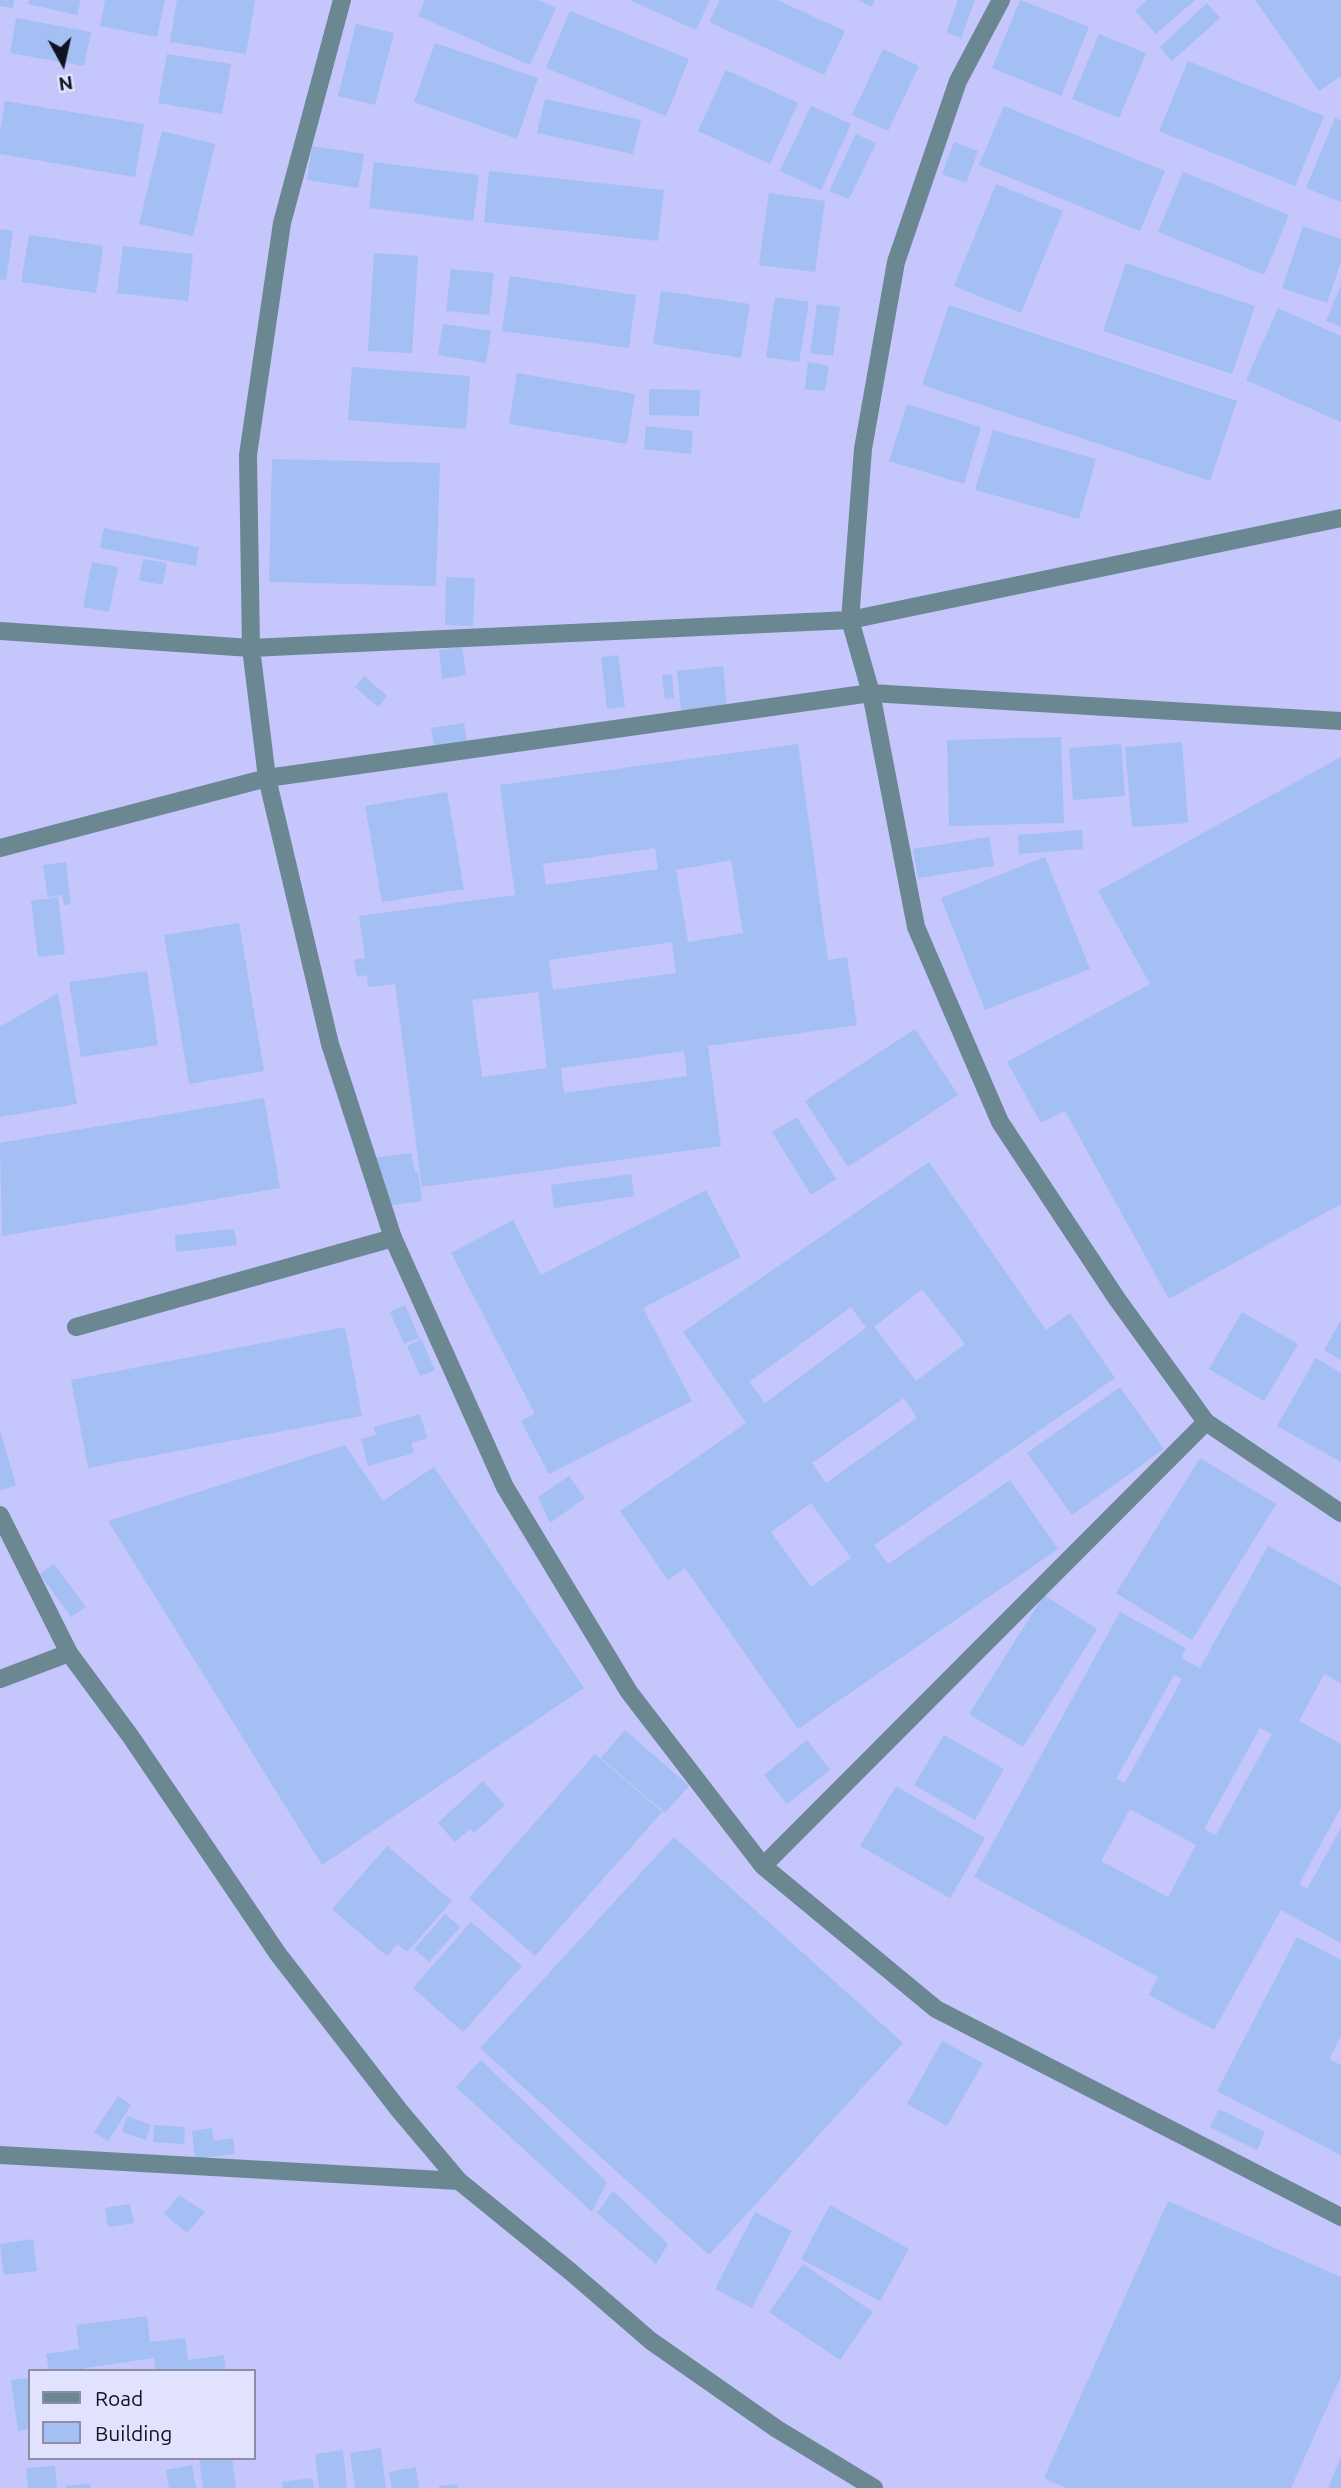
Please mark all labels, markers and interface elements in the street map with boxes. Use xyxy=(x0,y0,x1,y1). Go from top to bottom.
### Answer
north arrow xyxy=(28,28,98,98)
text: N xyxy=(57,72,74,96)
legend xyxy=(28,2369,256,2460)
text: Road xyxy=(95,2386,143,2410)
text: Building xyxy=(95,2421,172,2445)

